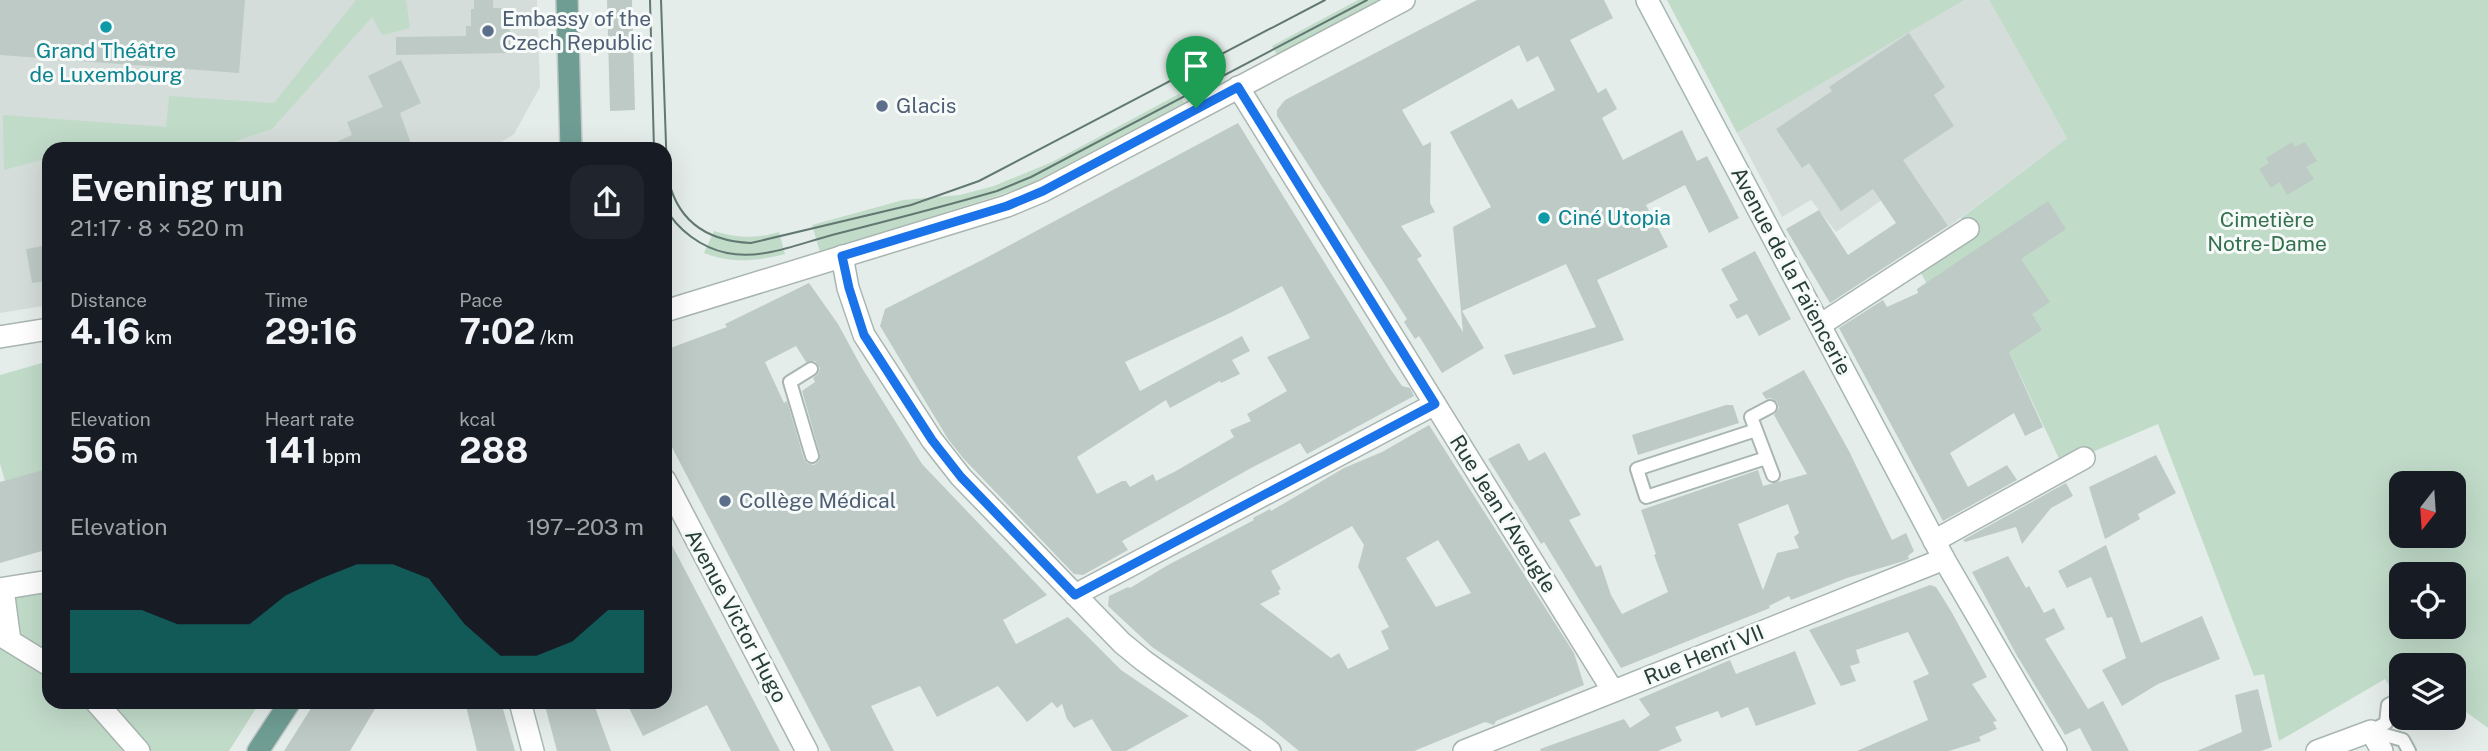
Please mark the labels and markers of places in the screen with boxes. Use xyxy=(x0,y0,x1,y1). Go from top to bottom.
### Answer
place label: Embassy of the Czech Republic xyxy=(502,6,653,55)
marker: Grand Théâtre de Luxembourg xyxy=(98,19,114,35)
marker: Embassy of the Czech Republic xyxy=(480,23,496,39)
pin xyxy=(1166,36,1226,108)
place label: Grand Théâtre de Luxembourg xyxy=(30,38,182,87)
place label: Glacis xyxy=(896,93,956,118)
marker: Glacis xyxy=(874,98,890,114)
place label: Ciné Utopia xyxy=(1558,205,1671,230)
marker: Ciné Utopia xyxy=(1536,210,1552,226)
place label: Collège Médical xyxy=(739,488,896,513)
marker: Collège Médical xyxy=(717,493,733,509)

